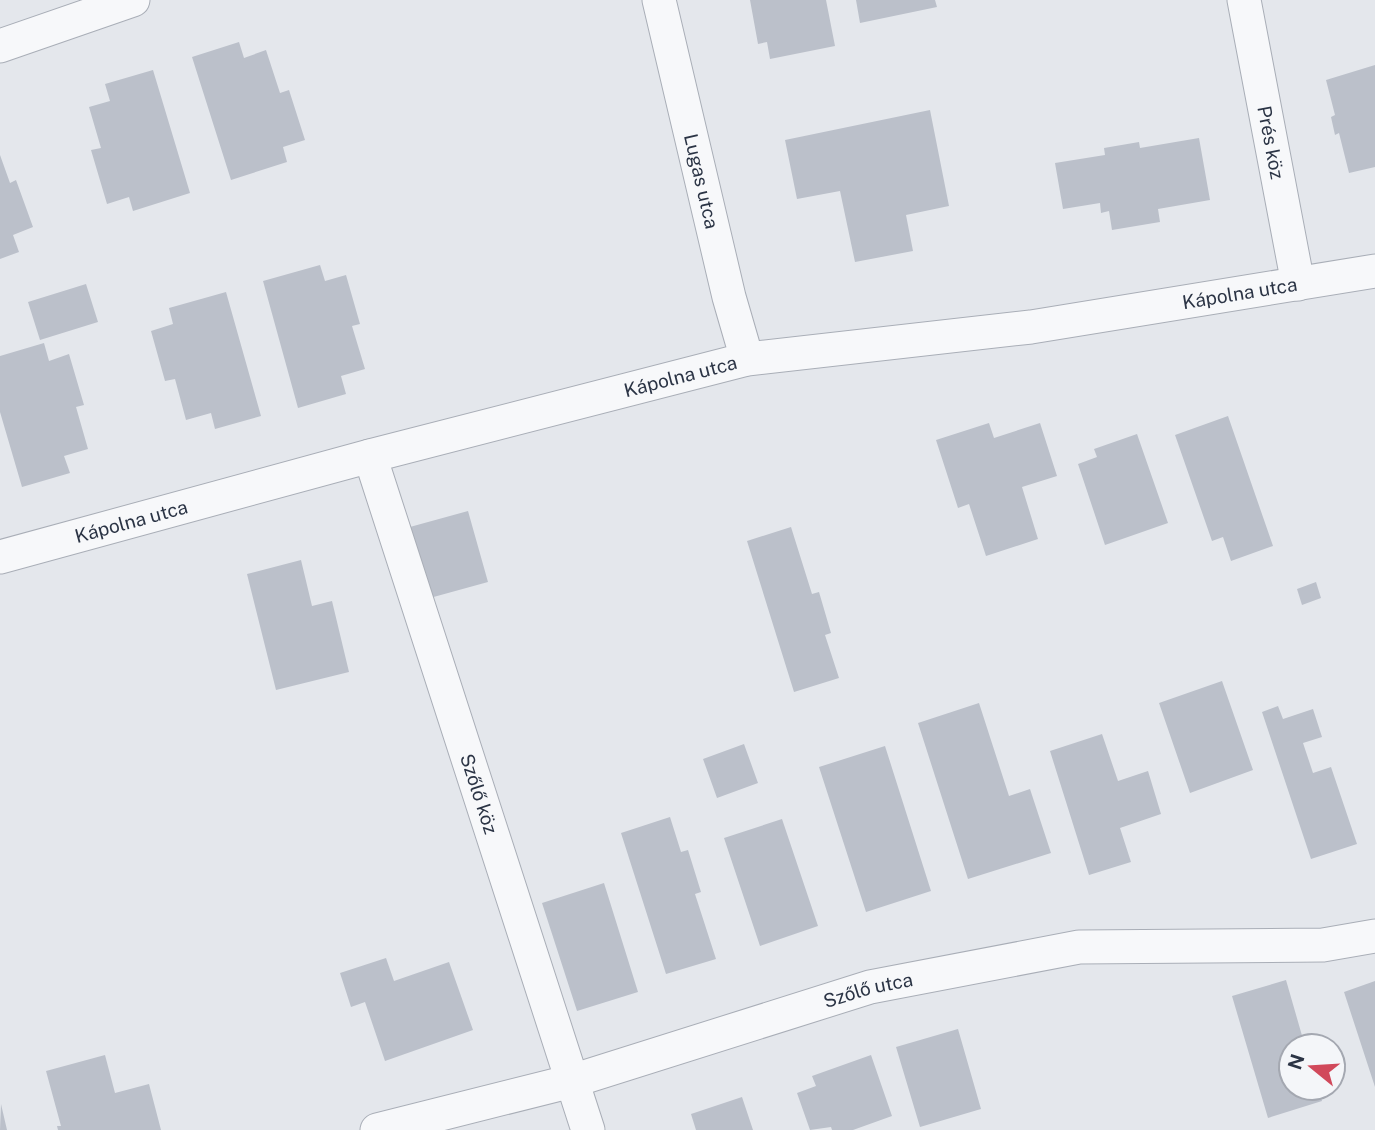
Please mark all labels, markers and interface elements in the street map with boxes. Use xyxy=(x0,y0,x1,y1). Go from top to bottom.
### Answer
street label: Prés köz xyxy=(1253,104,1289,181)
street label: Lugas utca xyxy=(680,131,724,231)
street label: Kápolna utca xyxy=(1181,273,1299,313)
street label: Kápolna utca xyxy=(621,351,739,401)
street label: Kápolna utca xyxy=(72,495,190,547)
street label: Szőlő köz xyxy=(456,751,502,837)
street label: Szőlő utca xyxy=(820,968,915,1012)
north arrow xyxy=(1277,1032,1347,1102)
text: N xyxy=(1283,1051,1309,1072)

